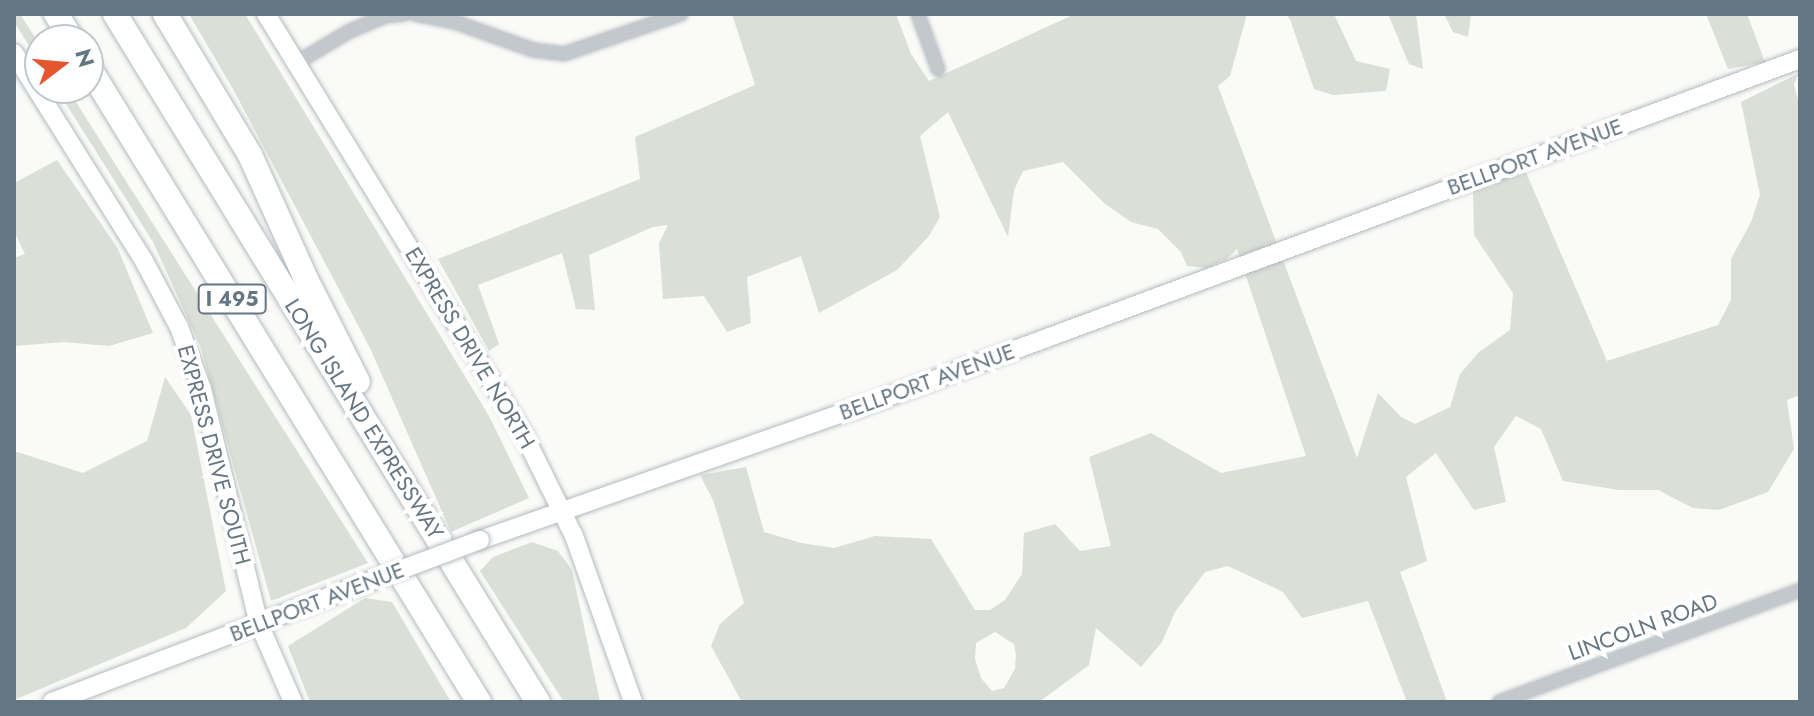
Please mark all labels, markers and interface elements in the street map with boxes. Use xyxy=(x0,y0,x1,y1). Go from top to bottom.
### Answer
north arrow xyxy=(24,24,104,104)
text: N xyxy=(67,45,103,71)
street label: BELLPORT AVENUE xyxy=(1444,113,1626,201)
street label: EXPRESS DRIVE NORTH xyxy=(399,243,541,453)
road number: I 495 xyxy=(196,283,268,315)
street label: LONG ISLAND EXPRESSWAY xyxy=(279,294,449,544)
street label: BELLPORT AVENUE xyxy=(836,338,1018,426)
street label: EXPRESS DRIVE SOUTH xyxy=(172,342,256,568)
street label: BELLPORT AVENUE xyxy=(226,557,408,647)
street label: LINCOLN ROAD xyxy=(1565,588,1721,666)

